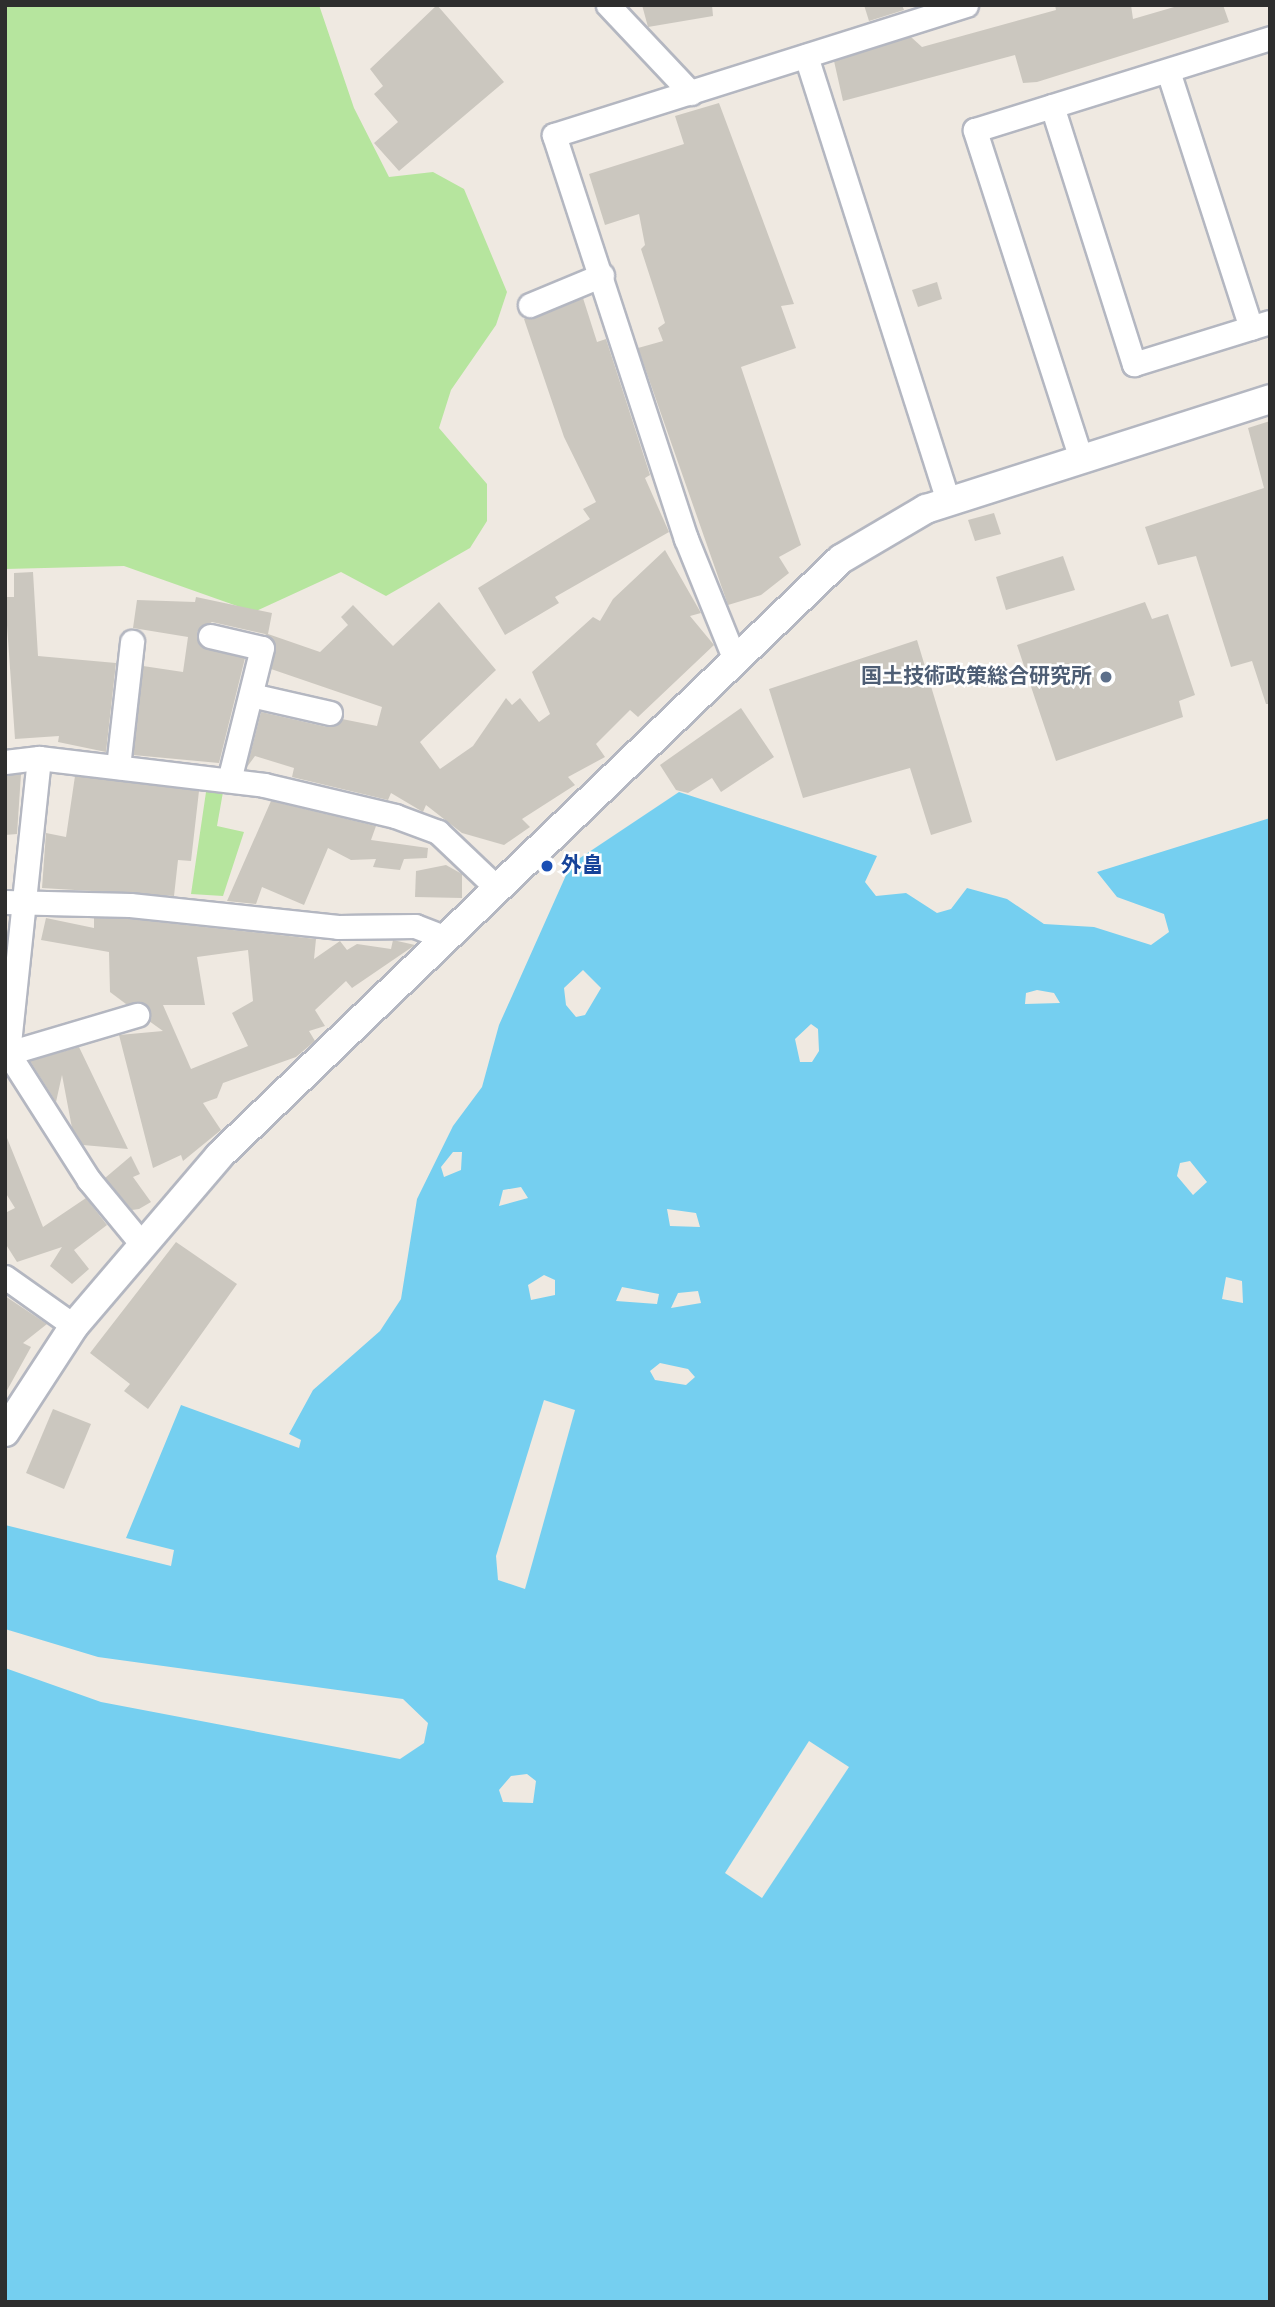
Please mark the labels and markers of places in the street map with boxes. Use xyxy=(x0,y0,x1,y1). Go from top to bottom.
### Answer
place label: 国土技術政策総合研究所 xyxy=(861,664,1092,690)
marker: 国土技術政策総合研究所 xyxy=(1098,669,1114,685)
place label: 外畠 xyxy=(561,853,603,879)
marker: 外畠 xyxy=(539,858,555,874)

